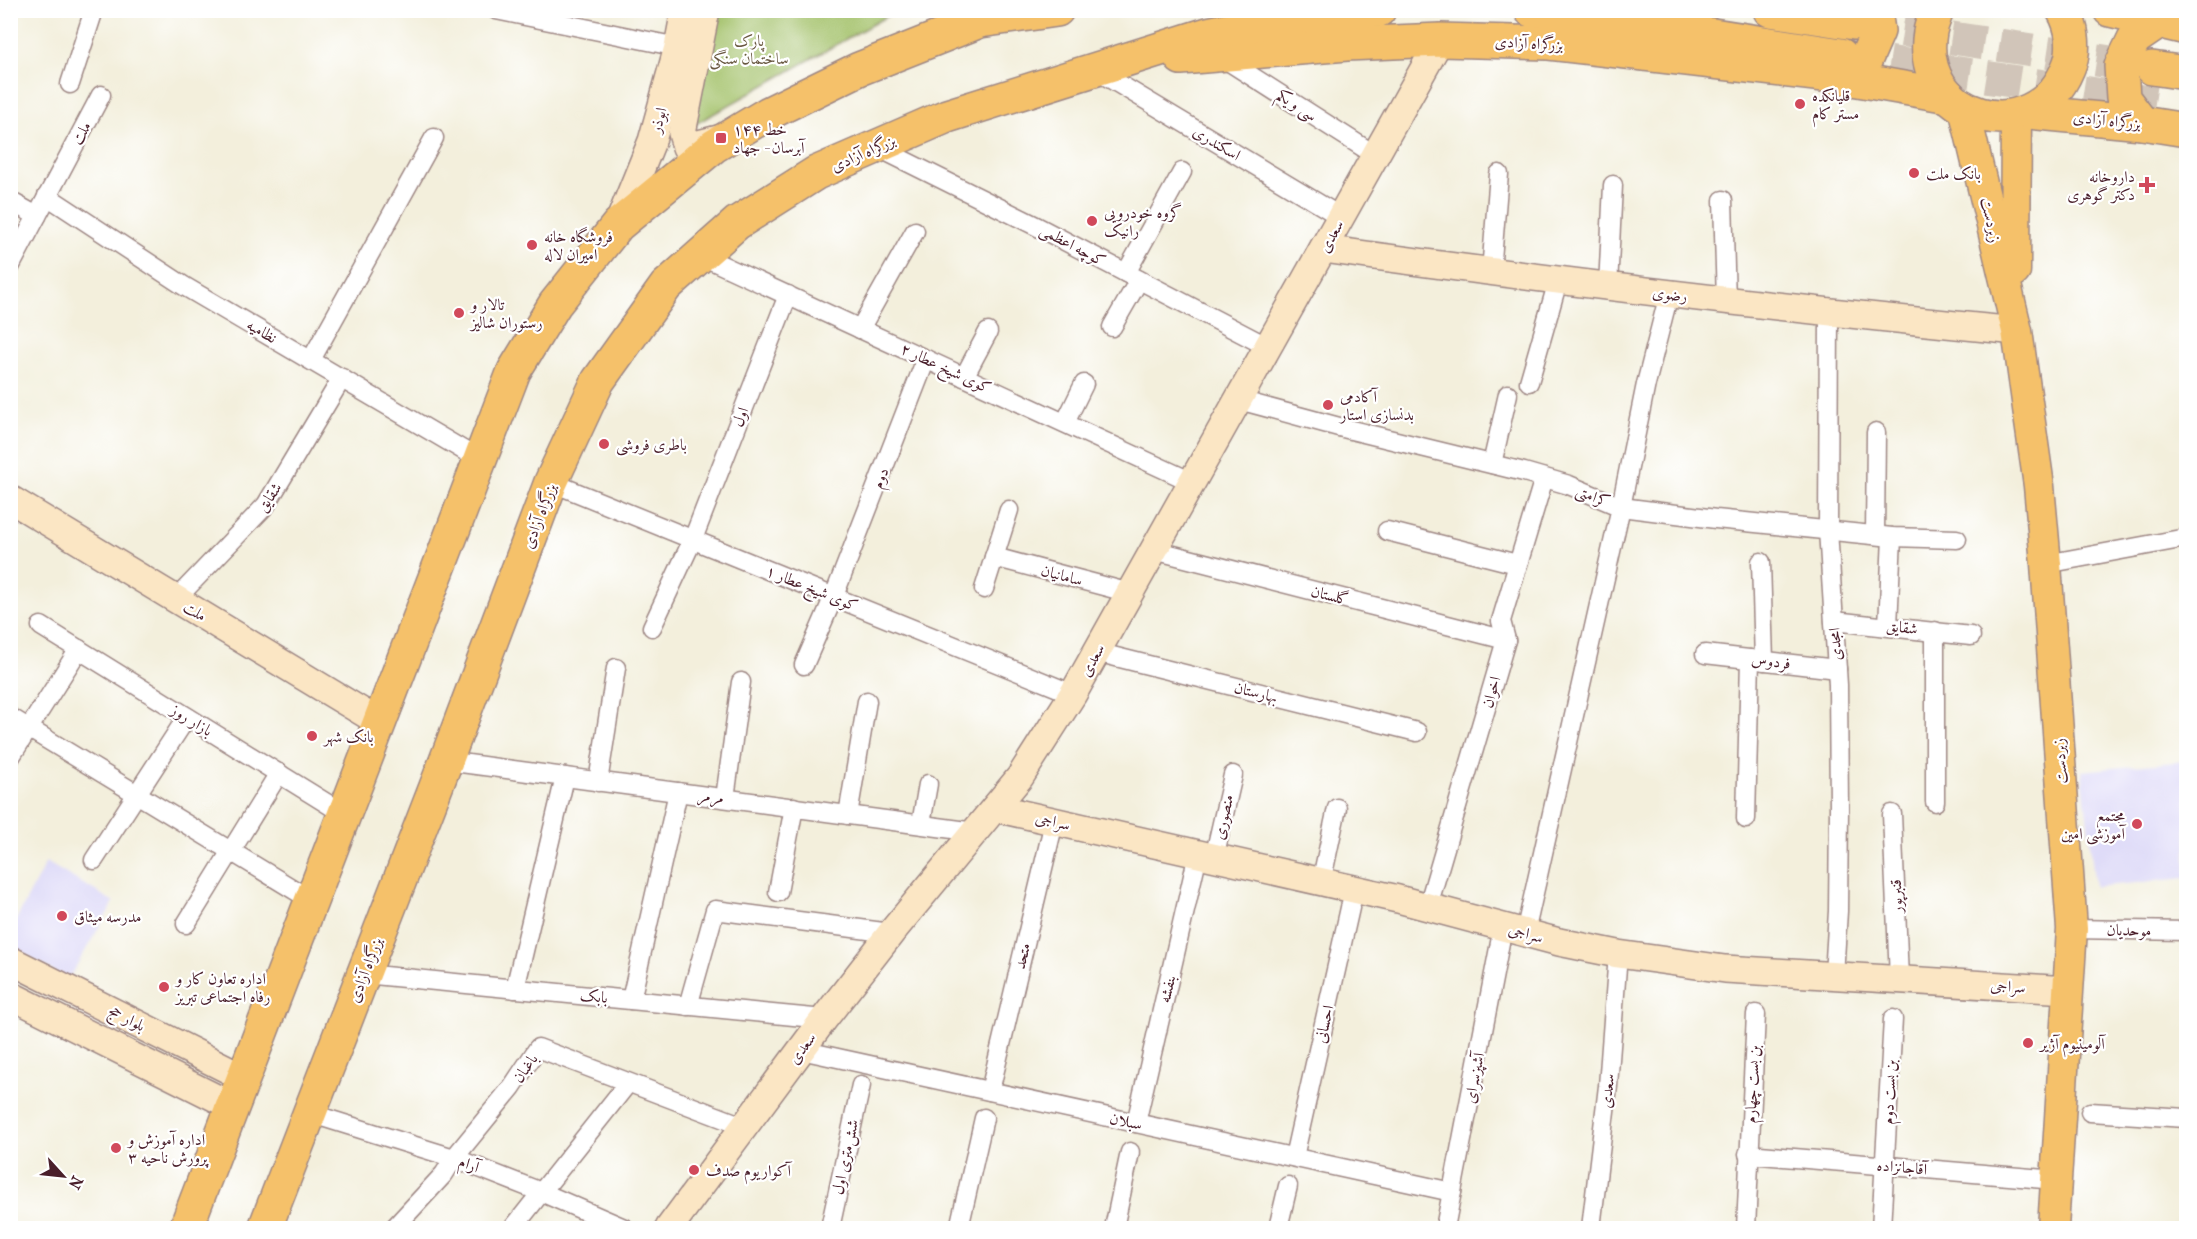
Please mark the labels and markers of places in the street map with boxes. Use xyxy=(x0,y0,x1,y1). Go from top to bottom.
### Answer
place label: قلیانکده مستر کام xyxy=(1812,86,1859,128)
marker: قلیانکده مستر کام xyxy=(1793,97,1807,111)
place label: خط ۱۴۴ آبرسان - جهاد xyxy=(733,120,806,157)
marker: خط ۱۴۴ آبرسان - جهاد xyxy=(714,131,728,145)
place label: بانک ملت xyxy=(1926,164,1981,183)
marker: بانک ملت xyxy=(1907,166,1921,180)
place label: داروخانه دکتر گوهری xyxy=(2067,167,2135,205)
marker: داروخانه دکتر گوهری xyxy=(2140,178,2154,192)
place label: گروه خودرویی رانیک xyxy=(1104,202,1182,240)
marker: گروه خودرویی رانیک xyxy=(1085,214,1099,228)
place label: فروشگاه خانه امیران لاله xyxy=(544,226,613,264)
marker: فروشگاه خانه امیران لاله xyxy=(525,238,539,252)
place label: تالار و رستوران شالیز xyxy=(469,295,543,333)
marker: تالار و رستوران شالیز xyxy=(452,306,466,320)
place label: آکادمی بدنسازی استار xyxy=(1338,387,1414,424)
marker: آکادمی بدنسازی استار xyxy=(1321,398,1335,412)
place label: باطری فروشی xyxy=(616,435,687,456)
marker: باطری فروشی xyxy=(597,437,611,451)
place label: بانک شهر xyxy=(322,727,374,747)
marker: بانک شهر xyxy=(305,729,319,743)
place label: مجتمع آموزشی امین xyxy=(2061,806,2127,845)
marker: مجتمع آموزشی امین xyxy=(2130,817,2144,831)
place label: مدرسه میثاق xyxy=(74,907,141,926)
marker: مدرسه میثاق xyxy=(55,909,69,923)
place label: اداره تعاون کار و رفاه اجتماعی تبریز xyxy=(174,969,270,1007)
marker: اداره تعاون کار و رفاه اجتماعی تبریز xyxy=(157,980,171,994)
place label: آلومینیوم آژیر xyxy=(2038,1034,2106,1058)
marker: آلومینیوم آژیر xyxy=(2021,1036,2035,1050)
place label: اداره آموزش و پرورش ناحیه ۳ xyxy=(126,1130,210,1168)
marker: اداره آموزش و پرورش ناحیه ۳ xyxy=(109,1141,123,1155)
place label: آکواریوم صدف xyxy=(706,1161,793,1185)
marker: آکواریوم صدف xyxy=(687,1163,701,1177)

